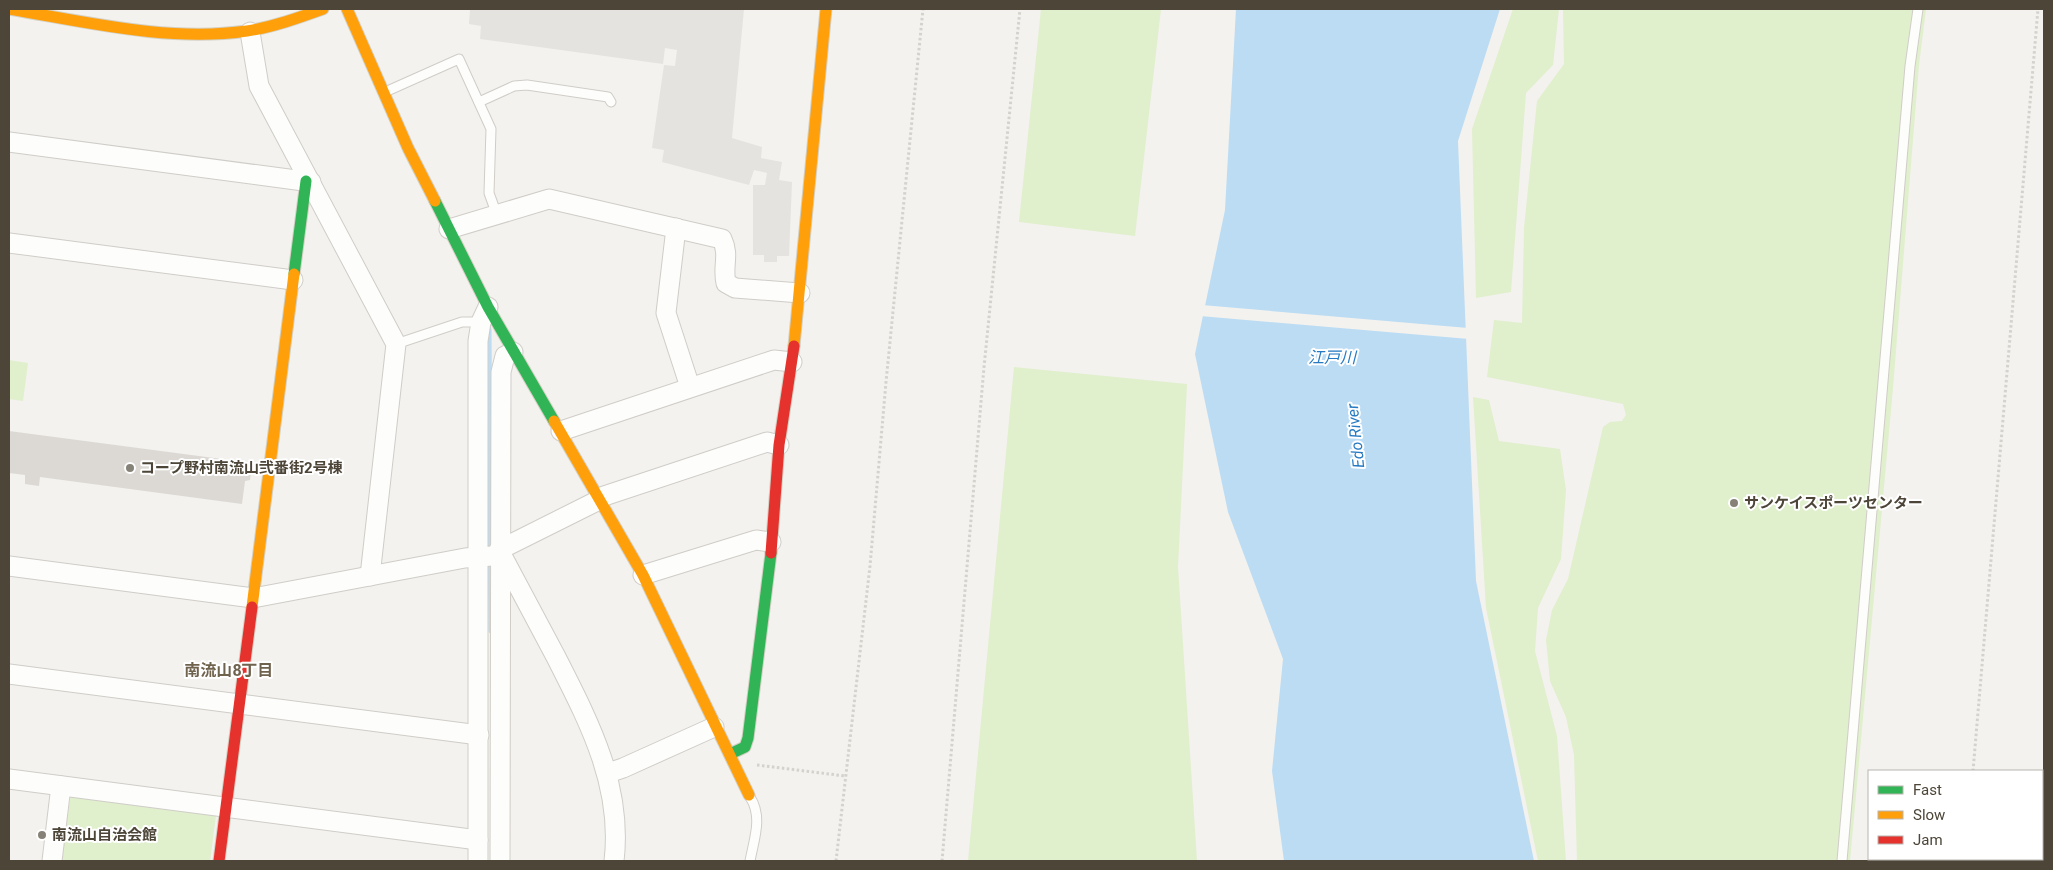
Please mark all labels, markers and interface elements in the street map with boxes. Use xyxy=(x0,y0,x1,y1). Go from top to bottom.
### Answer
water label: 江戸川 xyxy=(1308,348,1358,367)
water label: Edo River xyxy=(1343,402,1368,469)
place label: コープ野村南流山弐番街2号棟 xyxy=(140,459,343,477)
marker: コープ野村南流山弐番街2号棟 xyxy=(124,462,136,474)
place label: サンケイスポーツセンター xyxy=(1744,494,1923,512)
marker: サンケイスポーツセンター xyxy=(1728,497,1740,509)
district label: 南流山8丁目 xyxy=(184,661,274,680)
legend xyxy=(1868,770,2043,860)
text: Fast xyxy=(1913,781,1942,799)
text: Slow xyxy=(1913,806,1945,824)
place label: 南流山自治会館 xyxy=(52,826,157,844)
marker: 南流山自治会館 xyxy=(36,829,48,841)
text: Jam xyxy=(1913,831,1943,849)

